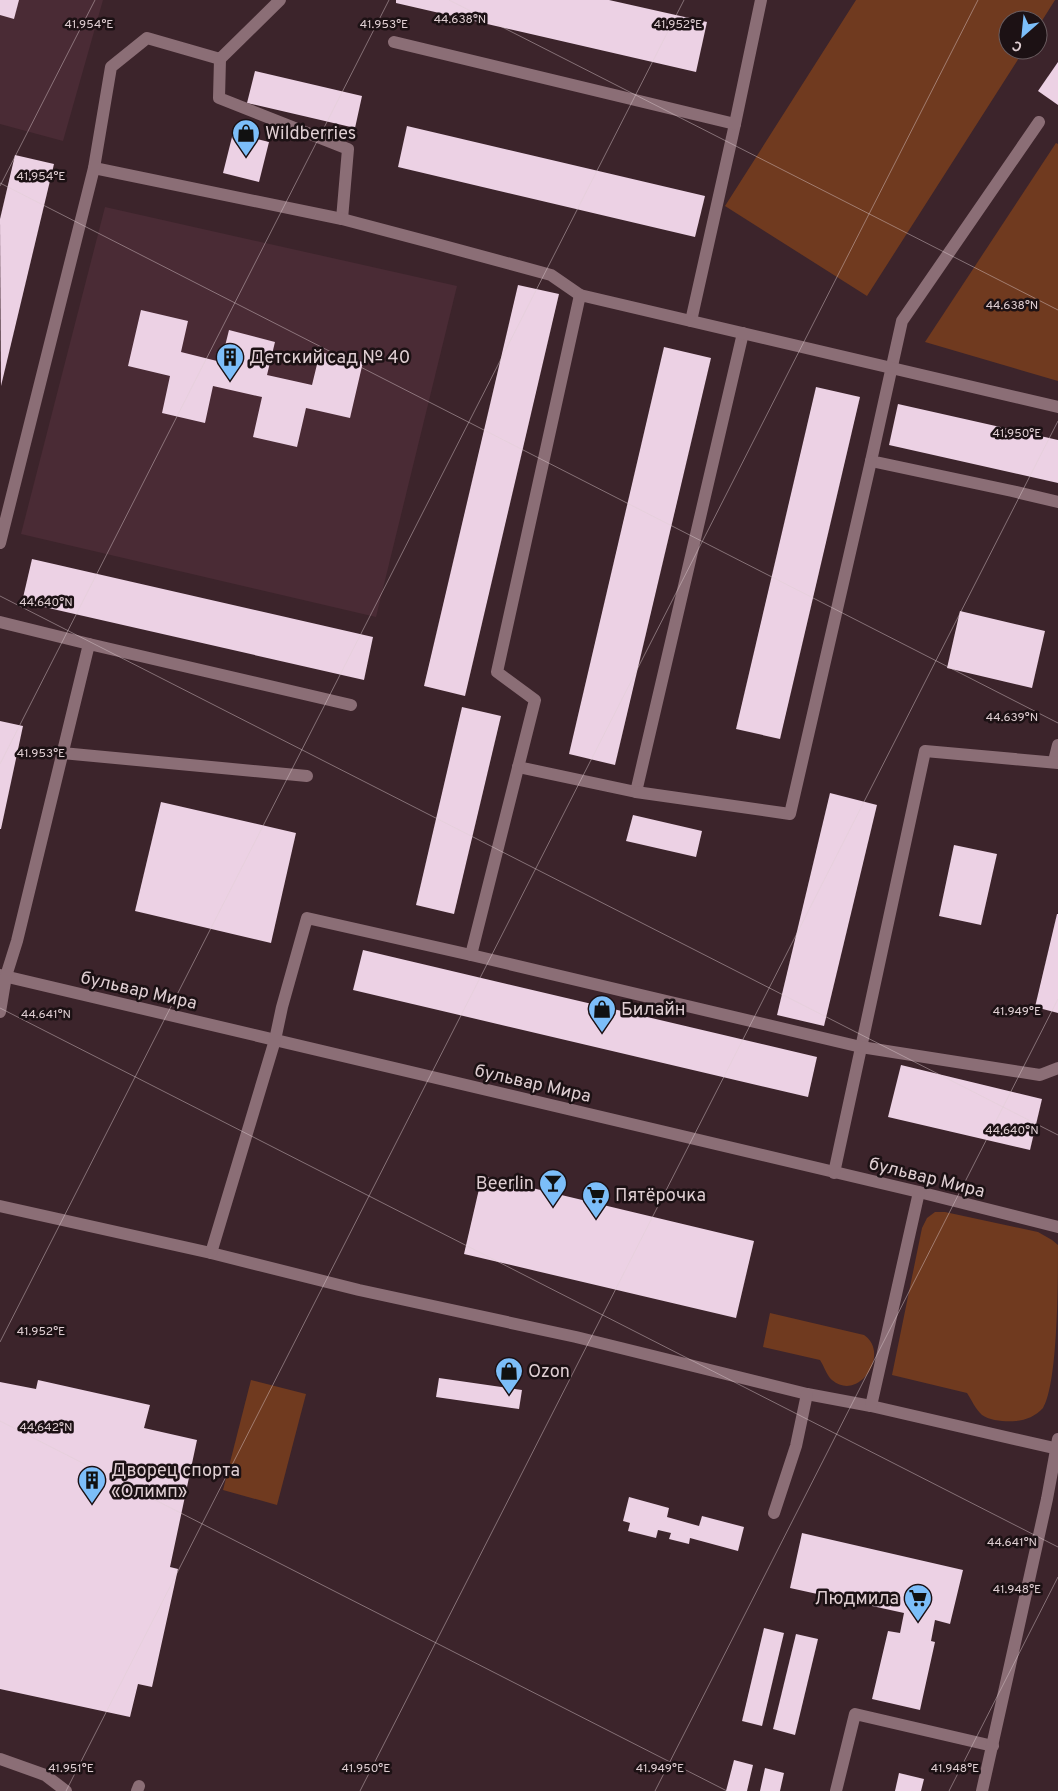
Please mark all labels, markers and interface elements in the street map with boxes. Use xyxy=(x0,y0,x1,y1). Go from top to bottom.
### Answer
north arrow xyxy=(998,10,1048,60)
text: 44.638°N xyxy=(434,12,486,28)
text: 41.954°E xyxy=(65,17,113,33)
text: 41.953°E xyxy=(360,17,408,33)
text: 41.952°E xyxy=(654,17,702,33)
text: С xyxy=(1010,36,1026,55)
shop icon: Wildberries xyxy=(231,118,261,157)
place label: Wildberries xyxy=(265,123,356,146)
text: 41.954°E xyxy=(17,169,65,185)
text: 44.638°N xyxy=(986,298,1038,314)
building icon: Детский сад № 40 xyxy=(215,342,245,381)
place label: Детский сад № 40 xyxy=(249,347,410,370)
text: 41.950°E xyxy=(993,426,1041,442)
text: 44.640°N xyxy=(19,595,73,611)
text: 44.639°N xyxy=(986,710,1038,726)
text: 41.953°E xyxy=(17,746,65,762)
street label: бульвар Мира xyxy=(78,967,199,1016)
shop icon: Билайн xyxy=(587,994,617,1033)
place label: Билайн xyxy=(621,999,686,1022)
text: 41.949°E xyxy=(993,1004,1041,1020)
text: 44.641°N xyxy=(21,1007,71,1023)
street label: бульвар Мира xyxy=(472,1060,593,1109)
text: 44.640°N xyxy=(985,1123,1039,1139)
street label: бульвар Мира xyxy=(866,1153,987,1204)
bar icon: Beerlin xyxy=(538,1168,568,1207)
place label: Beerlin xyxy=(476,1173,534,1196)
supermarket icon: Пятёрочка xyxy=(581,1180,611,1219)
place label: Пятёрочка xyxy=(615,1185,706,1208)
text: 41.952°E xyxy=(17,1324,65,1340)
shop icon: Ozon xyxy=(494,1356,524,1395)
place label: Ozon xyxy=(528,1361,570,1384)
text: 44.642°N xyxy=(20,1420,72,1436)
place label: Дворец спорта «Олимп» xyxy=(111,1460,240,1504)
building icon: Дворец спорта «Олимп» xyxy=(77,1465,107,1504)
text: 44.641°N xyxy=(987,1535,1037,1551)
text: 41.948°E xyxy=(993,1582,1041,1598)
supermarket icon: Людмила xyxy=(903,1583,933,1622)
place label: Людмила xyxy=(814,1588,899,1611)
text: 41.951°E xyxy=(48,1761,94,1777)
text: 41.950°E xyxy=(342,1761,390,1777)
text: 41.949°E xyxy=(636,1761,684,1777)
text: 41.948°E xyxy=(931,1761,979,1777)

